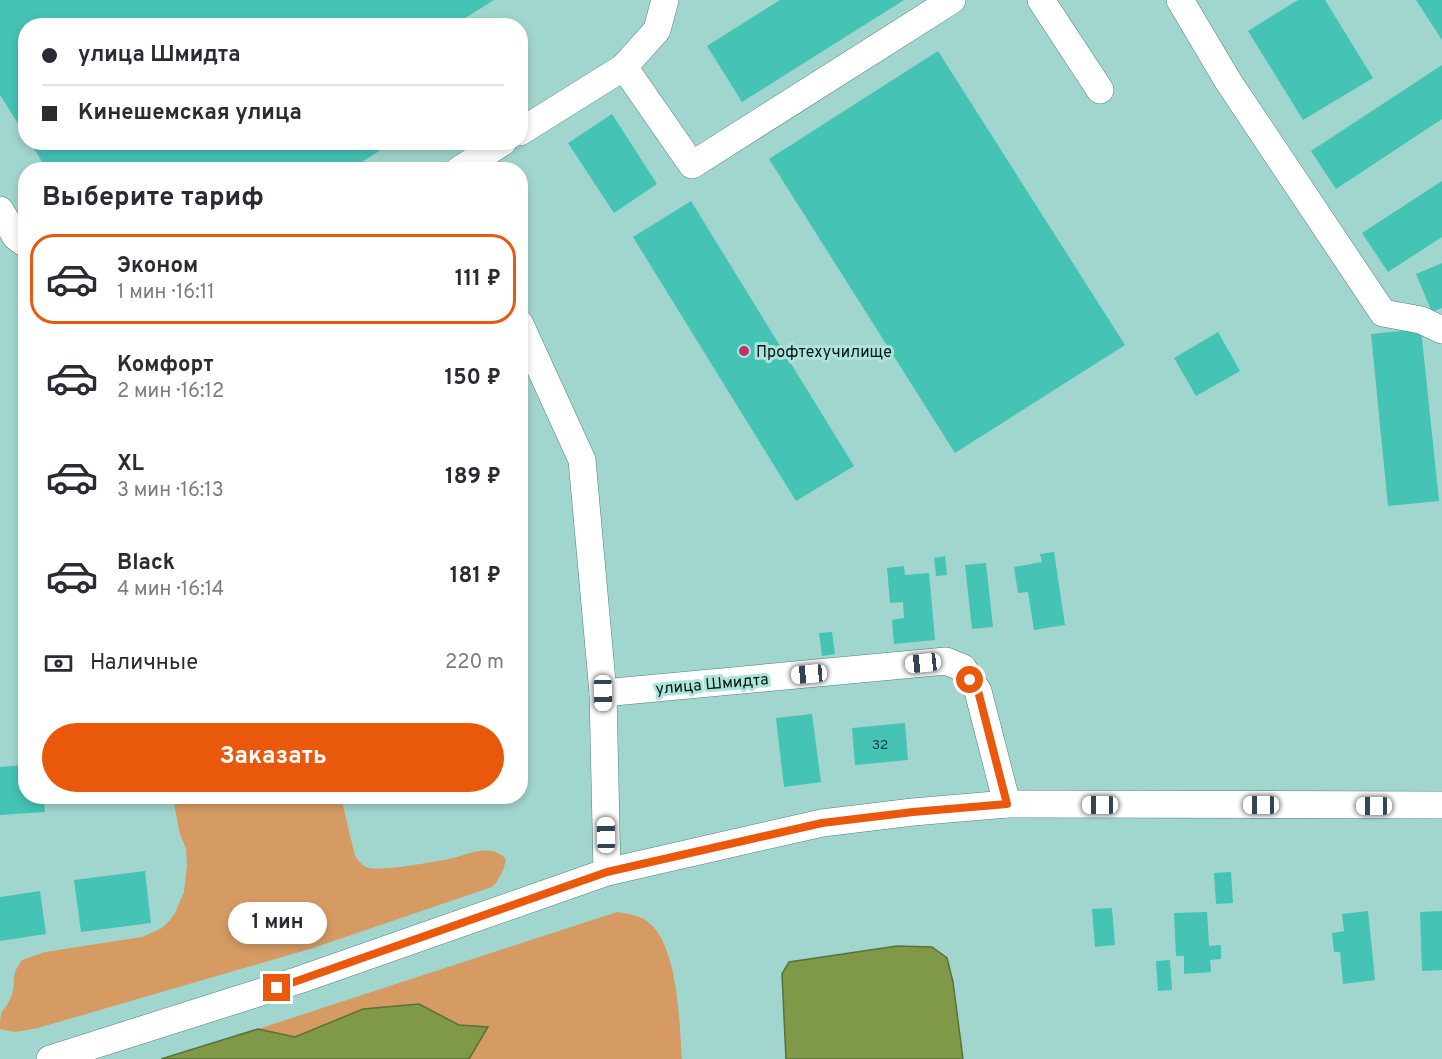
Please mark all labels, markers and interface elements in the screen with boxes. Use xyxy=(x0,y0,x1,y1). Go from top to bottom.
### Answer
text: улица Шмидта xyxy=(78,42,241,69)
text: Кинешемская улица xyxy=(78,100,302,127)
text: Выберите тариф xyxy=(42,181,264,215)
icon: car xyxy=(45,252,99,306)
text: Эконом xyxy=(117,253,198,280)
text: 111 ₽ xyxy=(455,266,501,293)
text: 1 мин · 16:11 xyxy=(117,280,215,306)
place label: Профтехучилище xyxy=(756,343,892,363)
marker: Профтехучилище xyxy=(737,344,751,358)
icon: car xyxy=(45,351,99,405)
text: Комфорт xyxy=(117,352,214,379)
text: 150 ₽ xyxy=(444,365,501,392)
text: 2 мин · 16:12 xyxy=(117,379,224,405)
icon: car xyxy=(45,450,99,504)
text: XL xyxy=(117,451,144,478)
text: 189 ₽ xyxy=(445,464,501,491)
text: 3 мин · 16:13 xyxy=(117,478,224,504)
icon: car xyxy=(45,549,99,603)
text: Black xyxy=(117,550,175,577)
text: 181 ₽ xyxy=(450,563,501,590)
text: 4 мин · 16:14 xyxy=(117,577,224,603)
icon: cash xyxy=(42,647,75,680)
text: Наличные xyxy=(90,650,198,677)
text: 220 m xyxy=(445,650,504,676)
car xyxy=(904,652,942,674)
car xyxy=(790,663,828,685)
route start xyxy=(956,666,983,693)
street label: улица Шмидта xyxy=(655,670,769,700)
car xyxy=(594,675,612,711)
button: Заказать xyxy=(42,723,504,792)
house number: 32 xyxy=(872,737,888,754)
car xyxy=(1082,796,1118,814)
car xyxy=(1243,796,1279,814)
car xyxy=(1356,797,1392,815)
car xyxy=(597,817,615,853)
callout: 1 мин xyxy=(228,901,326,943)
text: 1 мин xyxy=(252,910,303,936)
route end xyxy=(263,974,290,1001)

